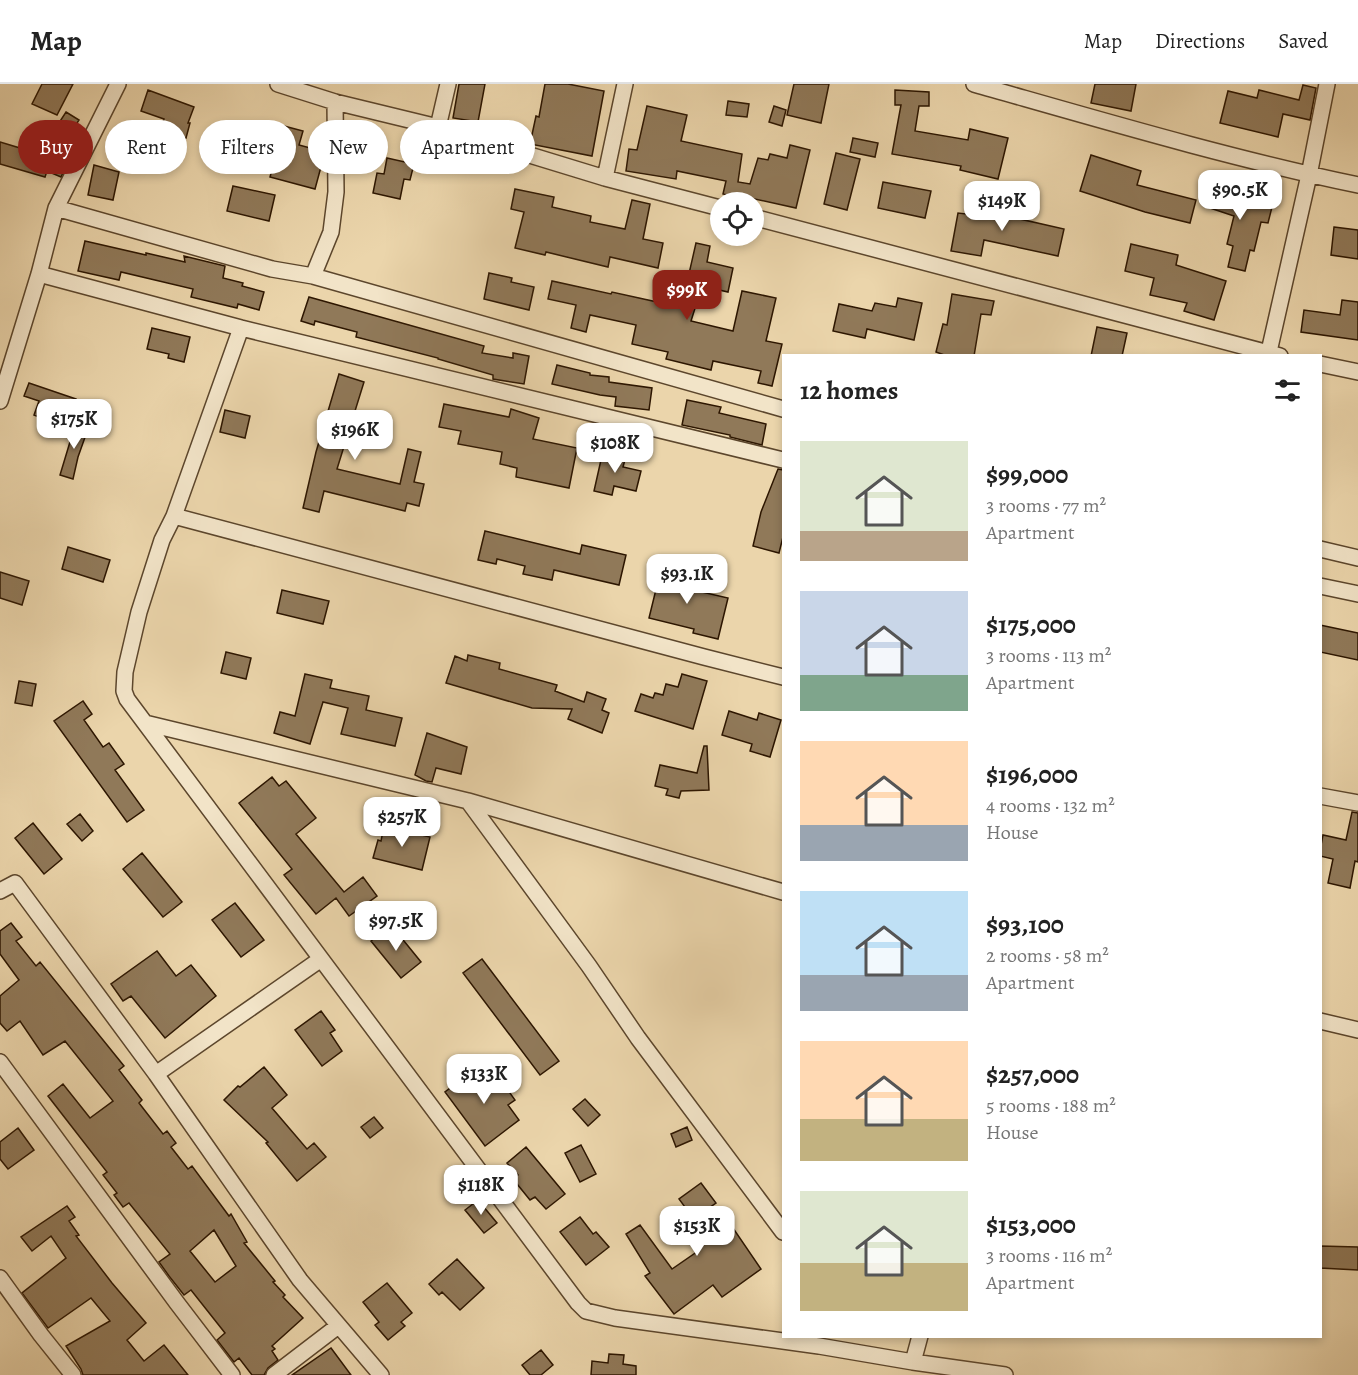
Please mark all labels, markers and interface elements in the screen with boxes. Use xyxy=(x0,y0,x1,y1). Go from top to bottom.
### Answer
text: Map xyxy=(30,22,82,60)
text: Map xyxy=(1084,27,1122,55)
text: Directions xyxy=(1155,27,1245,55)
text: Saved xyxy=(1278,27,1328,55)
chip: Buy xyxy=(18,120,93,174)
chip: Rent xyxy=(105,120,187,174)
chip: Filters xyxy=(199,120,296,174)
chip: New xyxy=(308,120,388,174)
chip: Apartment xyxy=(400,120,535,174)
pin: $90.5K xyxy=(1191,170,1289,221)
text: $90.5K xyxy=(1212,176,1268,203)
pin: $149K xyxy=(960,181,1044,232)
text: $149K xyxy=(978,187,1026,214)
map controls xyxy=(710,192,764,246)
button: locate xyxy=(710,192,764,246)
pin: $99K xyxy=(651,270,723,321)
text: $99K xyxy=(667,276,707,303)
text: 12 homes xyxy=(800,373,898,408)
icon: filters xyxy=(1271,374,1304,407)
pin: $175K xyxy=(32,399,116,450)
text: $175K xyxy=(51,405,97,432)
pin: $196K xyxy=(313,410,397,461)
text: $196K xyxy=(331,416,379,443)
pin: $108K xyxy=(573,423,657,474)
text: $108K xyxy=(590,429,640,456)
text: $99,000 xyxy=(986,457,1068,492)
icon: home xyxy=(848,465,920,537)
text: 3 rooms · 77 m² xyxy=(986,492,1106,519)
text: Apartment xyxy=(986,519,1075,546)
pin: $93.1K xyxy=(638,554,736,605)
text: $93.1K xyxy=(661,560,713,587)
text: $175,000 xyxy=(986,607,1076,642)
icon: home xyxy=(848,615,920,687)
text: 3 rooms · 113 m² xyxy=(986,642,1111,669)
text: Apartment xyxy=(986,669,1075,696)
text: $196,000 xyxy=(986,757,1078,792)
icon: home xyxy=(848,765,920,837)
text: 4 rooms · 132 m² xyxy=(986,792,1115,819)
pin: $257K xyxy=(360,797,444,848)
text: $257K xyxy=(377,803,427,830)
text: House xyxy=(986,819,1038,846)
pin: $97.5K xyxy=(347,901,445,952)
text: $97.5K xyxy=(369,907,423,934)
text: $93,100 xyxy=(986,907,1064,942)
icon: home xyxy=(848,915,920,987)
text: 2 rooms · 58 m² xyxy=(986,942,1109,969)
text: Apartment xyxy=(986,969,1075,996)
pin: $133K xyxy=(442,1054,526,1105)
text: $257,000 xyxy=(986,1057,1079,1092)
text: $133K xyxy=(461,1060,507,1087)
icon: home xyxy=(848,1065,920,1137)
text: 5 rooms · 188 m² xyxy=(986,1092,1116,1119)
text: House xyxy=(986,1119,1038,1146)
pin: $118K xyxy=(439,1165,523,1216)
text: $118K xyxy=(458,1171,504,1198)
pin: $153K xyxy=(655,1206,739,1257)
text: $153,000 xyxy=(986,1207,1076,1242)
text: $153K xyxy=(674,1212,720,1239)
icon: home xyxy=(848,1215,920,1287)
text: 3 rooms · 116 m² xyxy=(986,1242,1112,1269)
text: Apartment xyxy=(986,1269,1075,1296)

